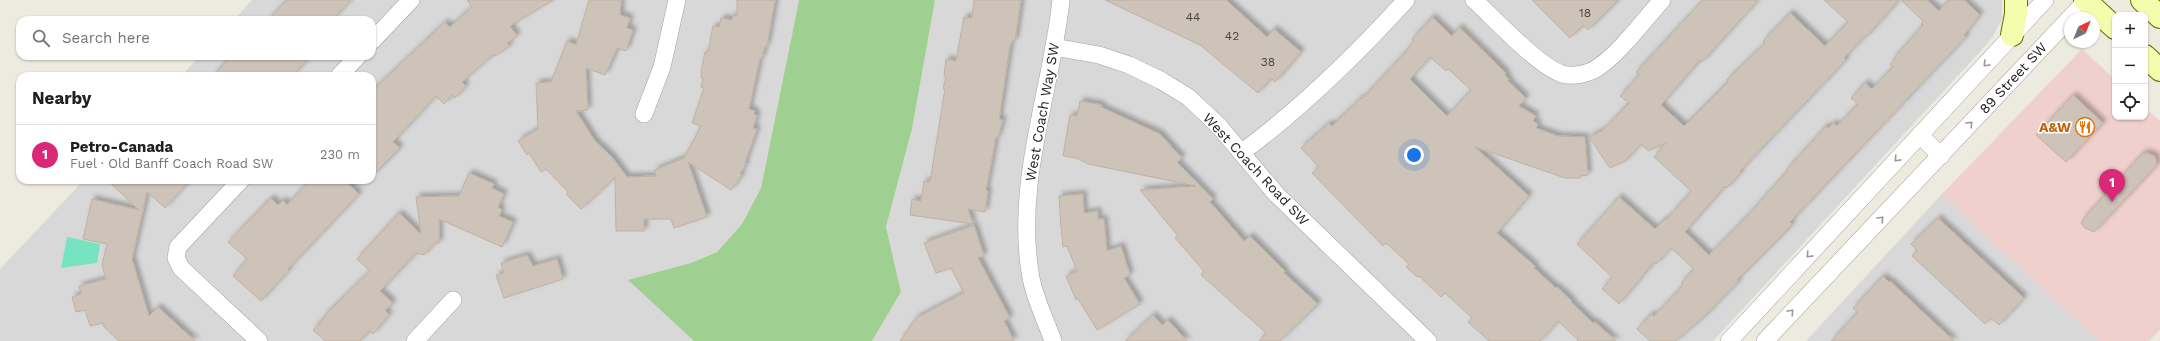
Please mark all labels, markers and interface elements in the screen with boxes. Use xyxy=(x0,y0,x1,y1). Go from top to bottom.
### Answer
house number: 18 xyxy=(1579,6,1591,20)
house number: 44 xyxy=(1186,10,1200,24)
north arrow xyxy=(2064,12,2100,48)
map controls xyxy=(2112,12,2148,120)
button: + xyxy=(2112,12,2148,48)
search box xyxy=(16,16,376,60)
icon: search xyxy=(30,27,52,49)
text: Search here xyxy=(62,29,150,47)
house number: 42 xyxy=(1225,29,1239,43)
street label: 89 Street SW xyxy=(1976,39,2050,117)
street label: West Coach Way SW xyxy=(1022,41,1062,183)
button: − xyxy=(2112,48,2148,84)
house number: 38 xyxy=(1261,55,1275,69)
one-way arrow xyxy=(1983,59,1990,67)
button: locate xyxy=(2112,84,2148,120)
text: Nearby xyxy=(32,88,91,108)
street label: West Coach Road SW xyxy=(1200,110,1312,228)
restaurant icon: A&W xyxy=(2074,116,2096,138)
place label: A&W xyxy=(2039,119,2071,135)
one-way arrow xyxy=(1966,121,1973,129)
text: Petro-Canada xyxy=(70,138,173,156)
your location xyxy=(1404,145,1424,165)
text: 1 xyxy=(42,147,48,162)
text: 230 m xyxy=(320,147,360,162)
one-way arrow xyxy=(1895,155,1902,162)
text: Fuel · Old Banff Coach Road SW xyxy=(70,156,273,171)
pin: 1 xyxy=(2099,169,2125,202)
one-way arrow xyxy=(1876,216,1883,223)
one-way arrow xyxy=(1806,250,1814,258)
one-way arrow xyxy=(1787,310,1794,317)

